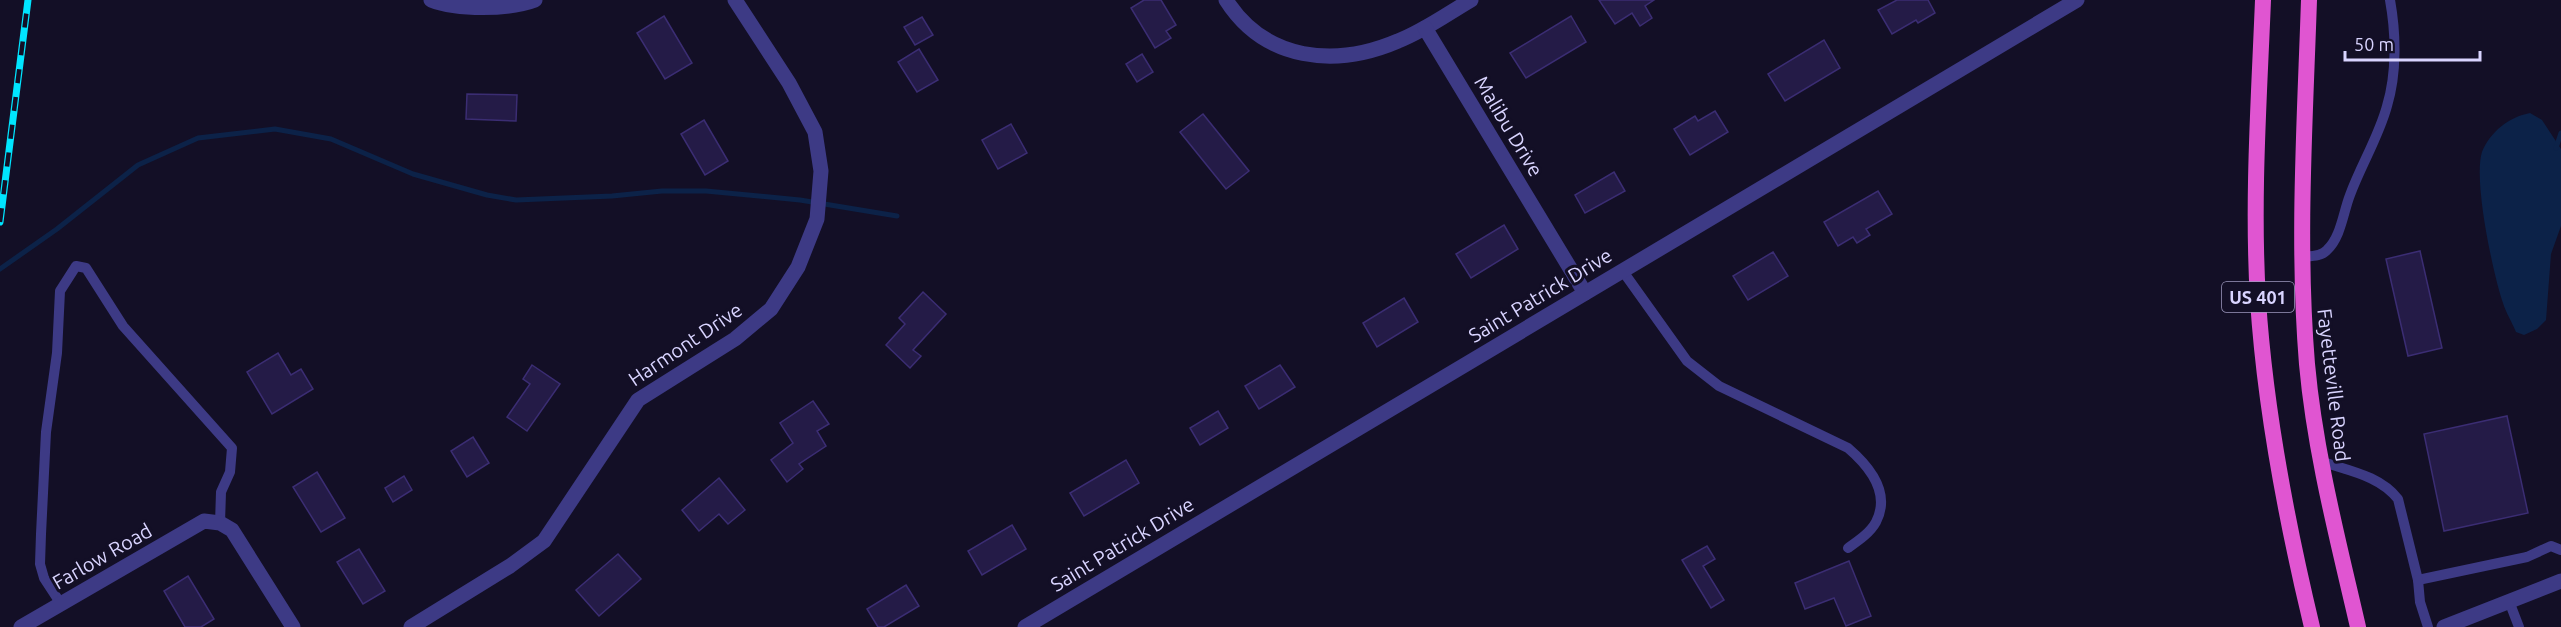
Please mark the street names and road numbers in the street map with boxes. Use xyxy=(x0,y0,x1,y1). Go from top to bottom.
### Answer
street label: Malibu Drive xyxy=(1470,72,1548,180)
street label: Saint Patrick Drive xyxy=(1464,243,1616,347)
road number: US 401 xyxy=(2222,282,2294,312)
street label: Harmont Drive xyxy=(624,298,746,390)
street label: Fayetteville Road xyxy=(2313,307,2355,463)
street label: Saint Patrick Drive xyxy=(1046,492,1198,596)
street label: Farlow Road xyxy=(48,518,156,594)

